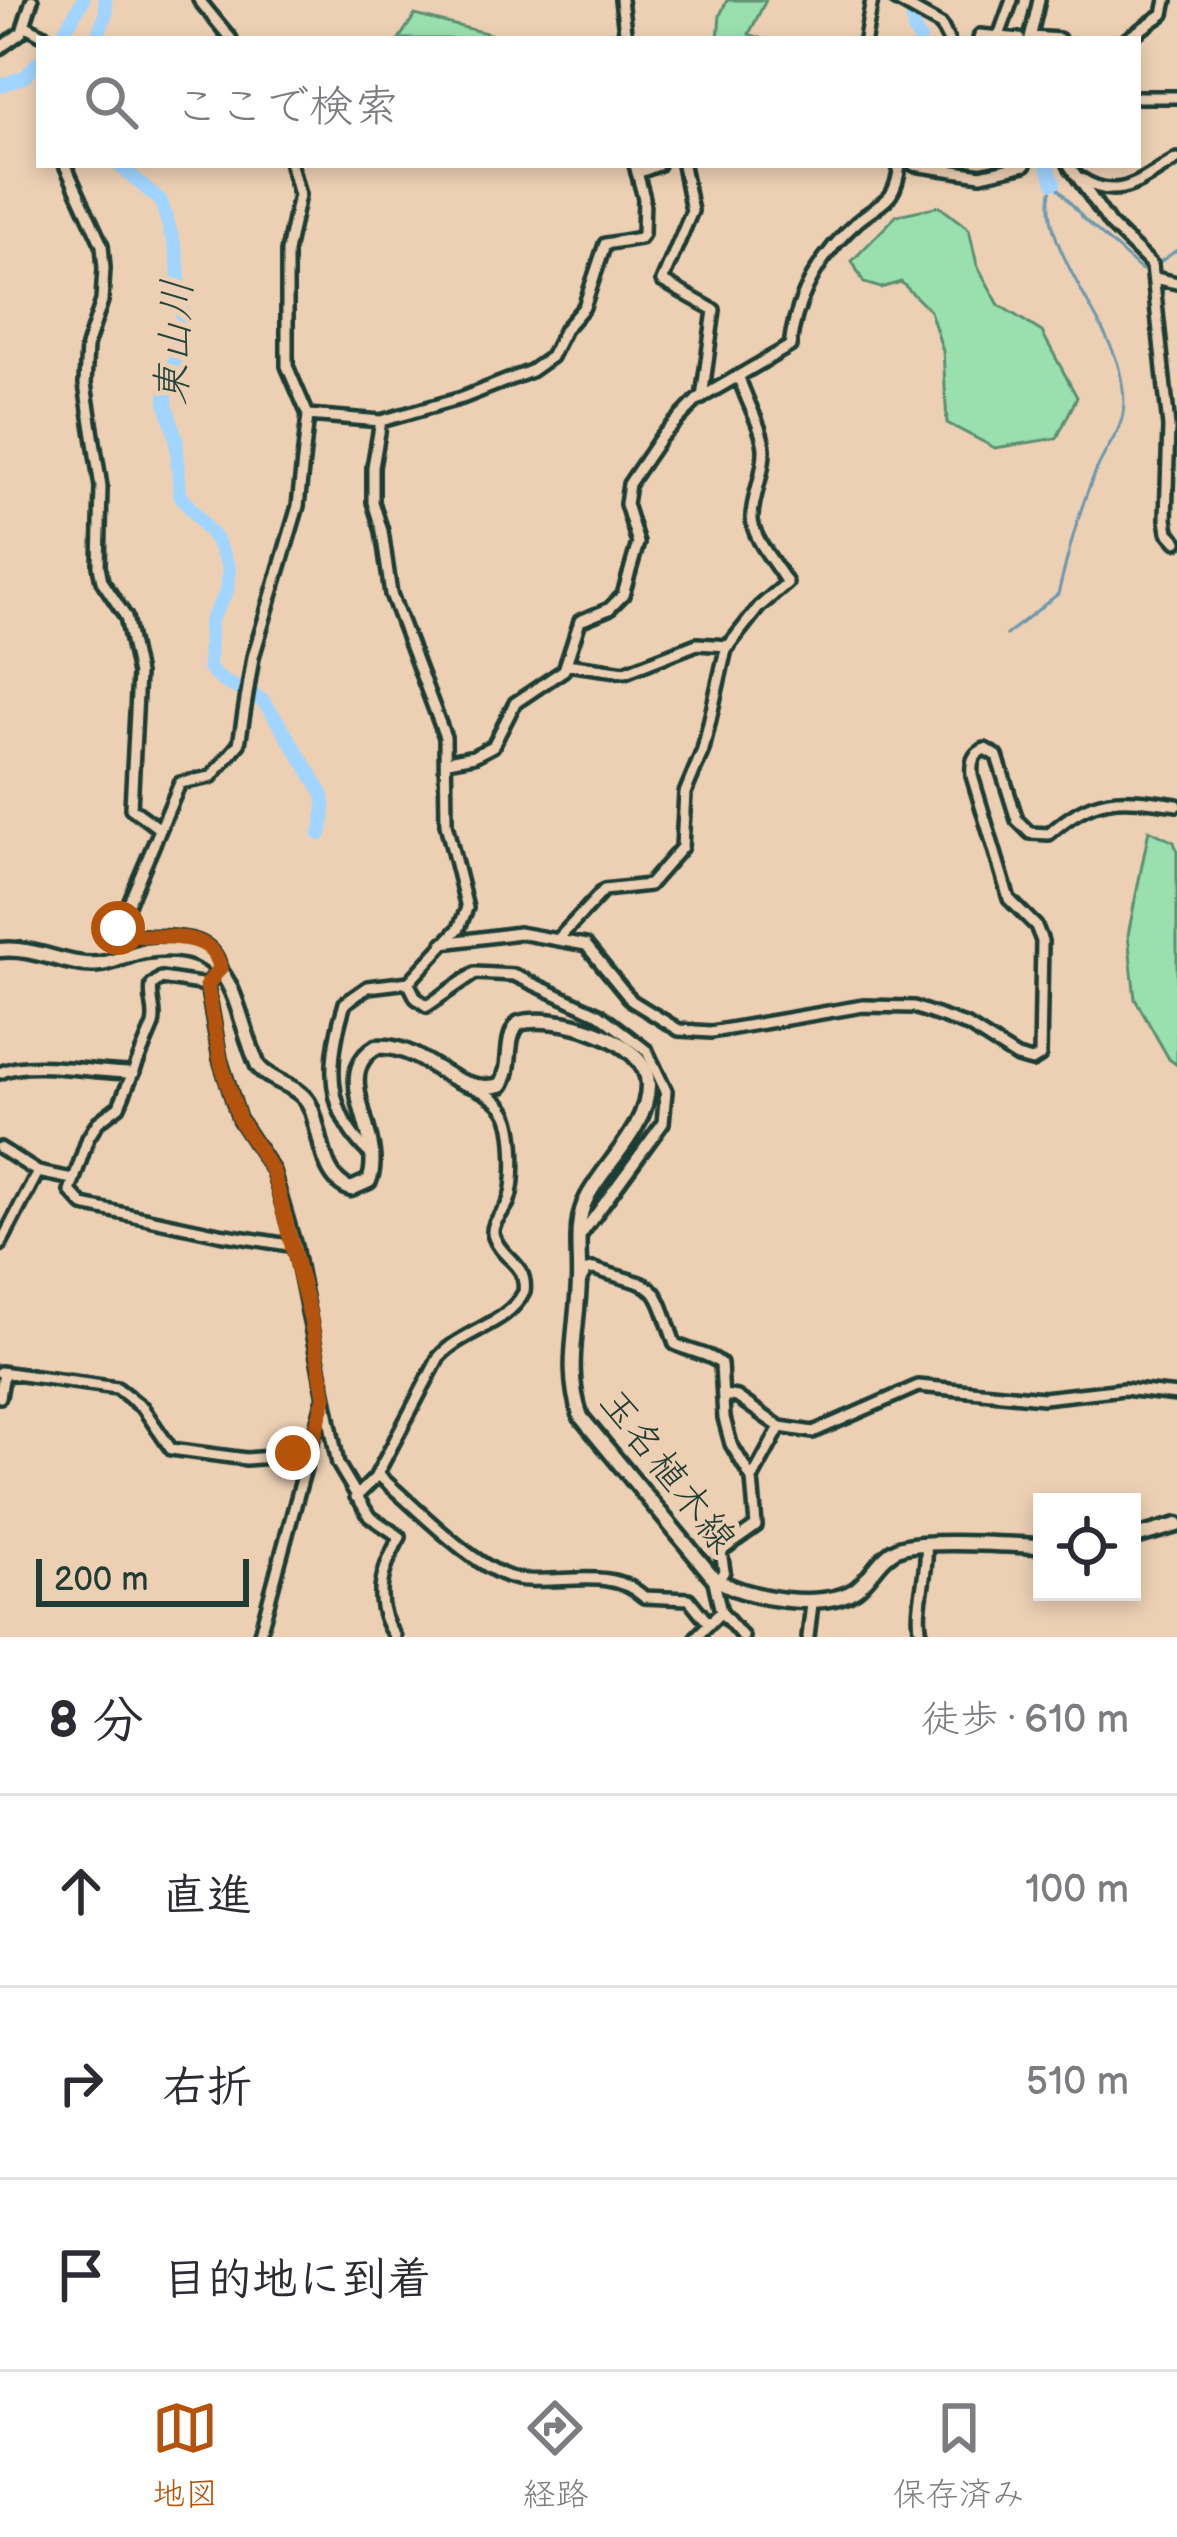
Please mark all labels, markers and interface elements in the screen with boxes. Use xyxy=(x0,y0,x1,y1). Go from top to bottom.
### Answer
search box xyxy=(36,36,1141,168)
icon: search xyxy=(78,69,144,135)
text: ここで検索 xyxy=(174,80,399,135)
water label: 東山川 xyxy=(147,278,204,406)
route start xyxy=(91,901,145,955)
street label: 玉名植木線 xyxy=(588,1380,746,1563)
route end xyxy=(266,1426,320,1480)
map controls xyxy=(1033,1493,1141,1601)
button: locate xyxy=(1033,1493,1141,1601)
scale bar xyxy=(36,1553,249,1606)
text: 200 m xyxy=(54,1560,148,1600)
text: 8 分 xyxy=(48,1691,143,1752)
text: 徒歩 · 610 m xyxy=(921,1697,1129,1744)
icon: ahead xyxy=(48,1858,114,1924)
text: 100 m xyxy=(1025,1867,1129,1914)
text: 直進 xyxy=(162,1869,252,1924)
icon: right xyxy=(48,2050,114,2116)
text: 510 m xyxy=(1026,2059,1129,2106)
text: 右折 xyxy=(162,2061,252,2116)
icon: arrive xyxy=(48,2242,114,2308)
text: 目的地に到着 xyxy=(162,2253,432,2308)
tab: 地図 xyxy=(152,2395,218,2515)
tab: 経路 xyxy=(522,2395,588,2515)
tab: 保存済み xyxy=(893,2395,1025,2515)

